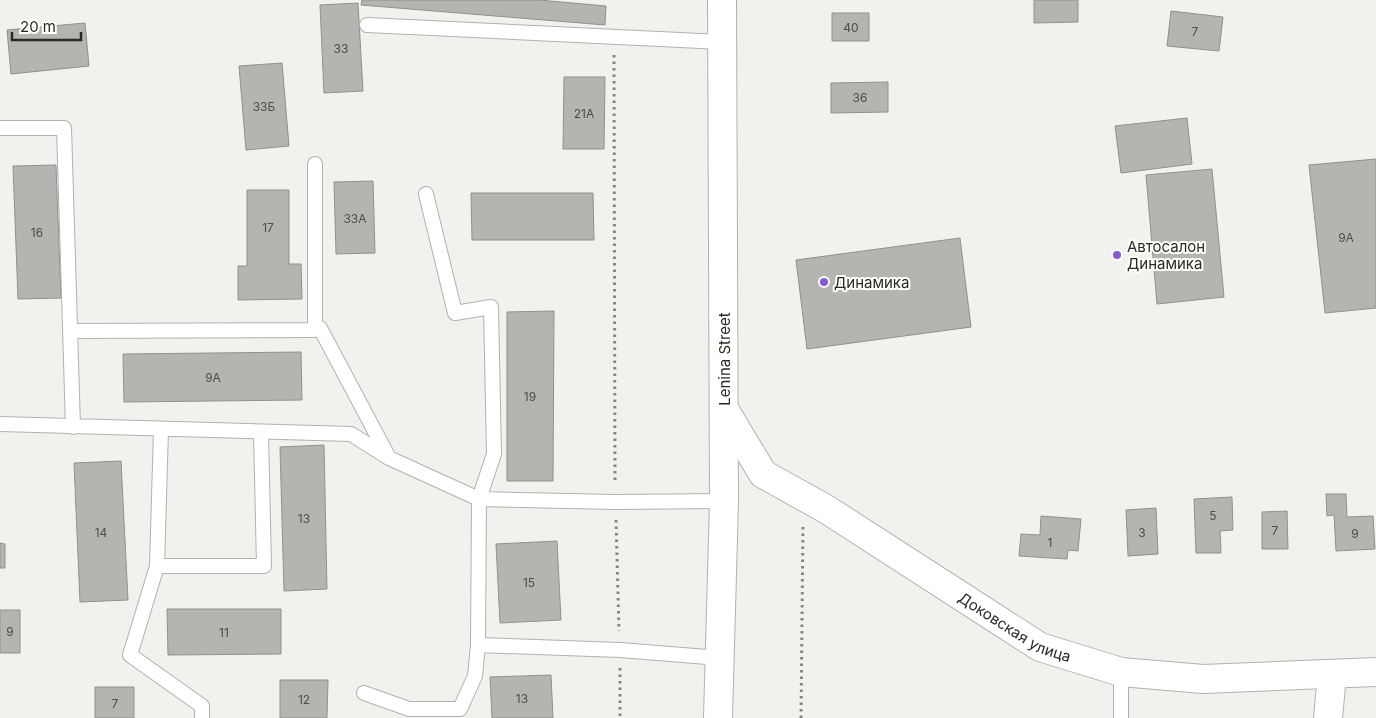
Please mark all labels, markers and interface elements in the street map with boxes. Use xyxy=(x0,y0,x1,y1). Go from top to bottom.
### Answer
scale bar xyxy=(12,10,81,42)
text: 20 m xyxy=(20,17,56,36)
house number: 40 xyxy=(843,20,859,35)
house number: 7 xyxy=(1192,24,1199,39)
house number: 33 xyxy=(334,41,348,56)
house number: 36 xyxy=(853,90,867,105)
house number: 33Б xyxy=(253,99,276,114)
house number: 21А xyxy=(574,106,594,121)
house number: 33А xyxy=(343,211,367,226)
house number: 17 xyxy=(262,220,274,235)
house number: 16 xyxy=(31,225,43,240)
house number: 9А xyxy=(1338,230,1354,245)
place label: Автосалон Динамика xyxy=(1127,237,1205,273)
marker: Автосалон Динамика xyxy=(1111,249,1123,261)
place label: Динамика xyxy=(834,273,909,292)
marker: Динамика xyxy=(818,276,830,288)
street label: Lenina Street xyxy=(715,312,734,406)
house number: 9А xyxy=(205,370,221,385)
house number: 19 xyxy=(524,389,536,404)
house number: 5 xyxy=(1209,508,1217,523)
house number: 13 xyxy=(298,511,310,526)
house number: 7 xyxy=(1272,523,1279,538)
house number: 14 xyxy=(95,525,108,540)
house number: 3 xyxy=(1138,525,1146,540)
house number: 9 xyxy=(1351,526,1359,541)
house number: 1 xyxy=(1048,535,1052,550)
house number: 15 xyxy=(523,575,535,590)
street label: Доковская улица xyxy=(955,588,1073,666)
house number: 9 xyxy=(6,624,14,639)
house number: 11 xyxy=(219,625,229,640)
house number: 13 xyxy=(516,691,528,706)
house number: 12 xyxy=(298,692,310,707)
house number: 7 xyxy=(112,696,119,711)

